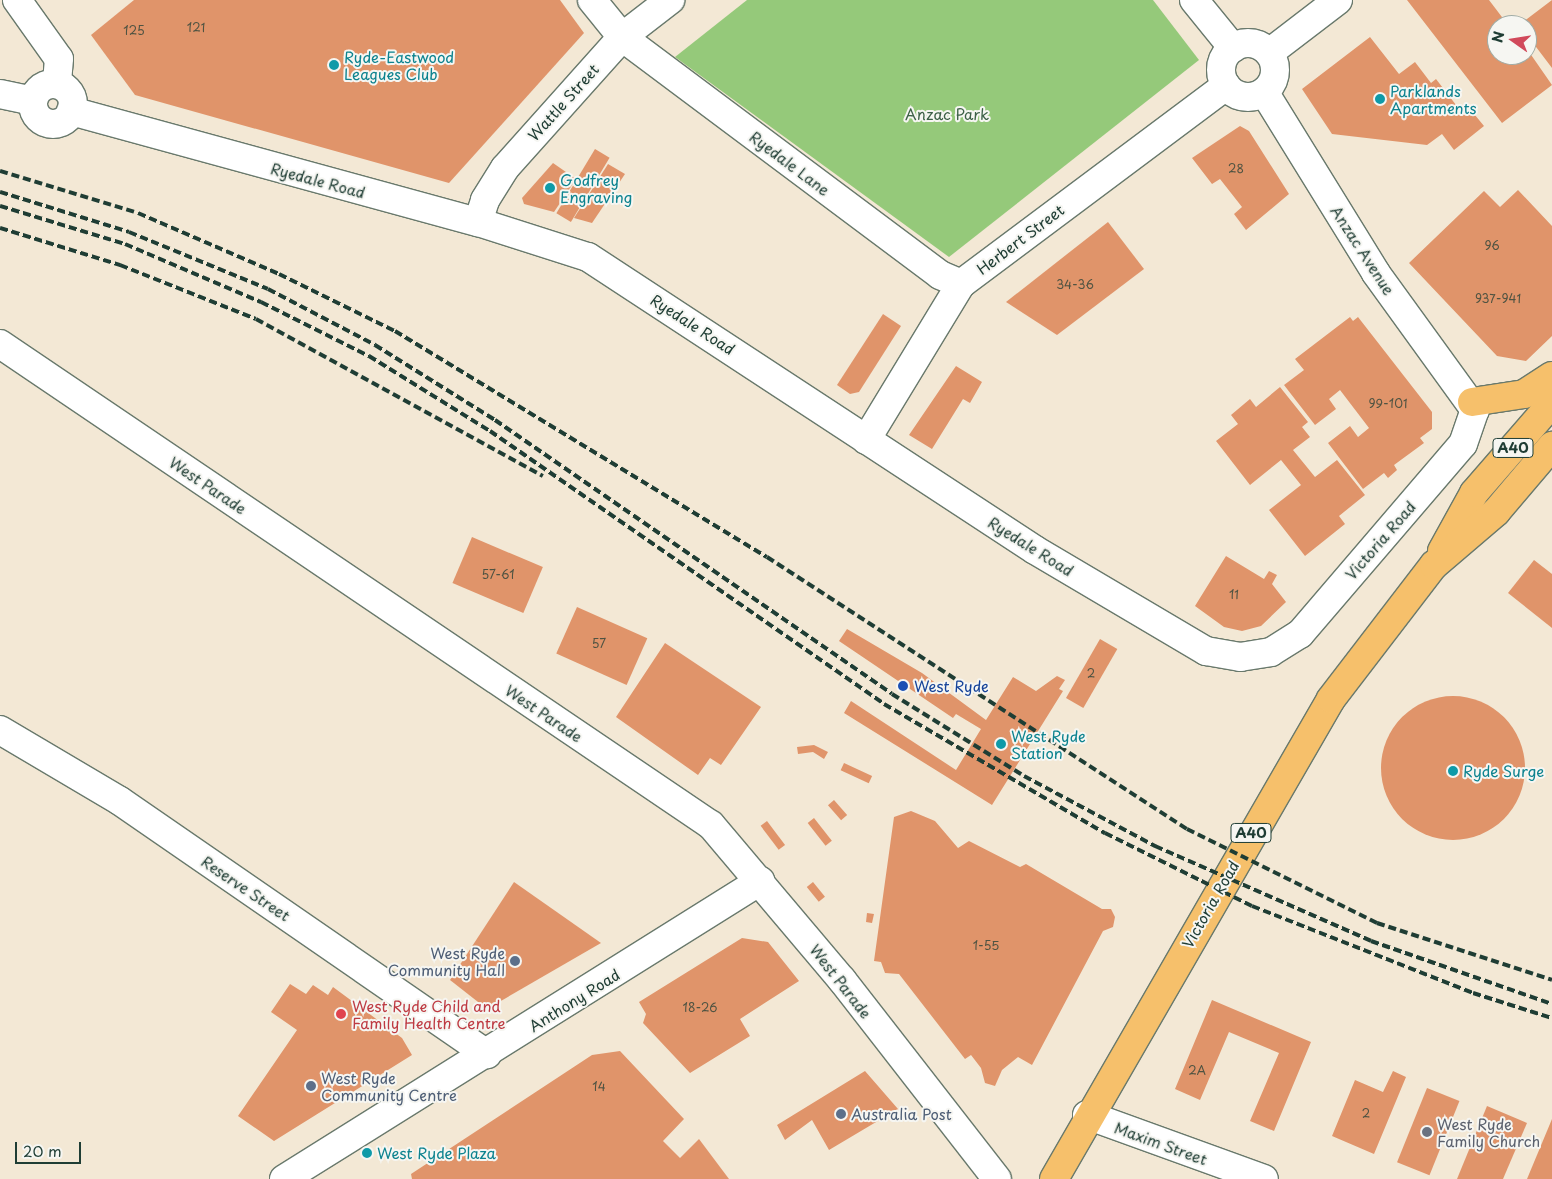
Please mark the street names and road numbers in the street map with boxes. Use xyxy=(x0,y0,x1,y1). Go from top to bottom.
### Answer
street label: Wattle Street xyxy=(523,59,603,145)
street label: Ryedale Lane xyxy=(746,127,834,199)
street label: Ryedale Road xyxy=(269,159,367,201)
street label: Herbert Street xyxy=(972,200,1068,278)
street label: Anzac Avenue xyxy=(1328,203,1398,297)
street label: Ryedale Road xyxy=(647,290,739,358)
road number: A40 xyxy=(1492,436,1534,459)
street label: West Parade xyxy=(166,453,250,517)
street label: Victoria Road xyxy=(1341,497,1419,583)
street label: Ryedale Road xyxy=(985,513,1077,579)
street label: West Parade xyxy=(502,681,586,745)
road number: A40 xyxy=(1230,821,1272,844)
street label: Reserve Street xyxy=(198,852,294,924)
street label: Victoria Road xyxy=(1178,857,1242,951)
street label: West Parade xyxy=(806,940,876,1022)
street label: Anthony Road xyxy=(525,965,623,1035)
street label: Maxim Street xyxy=(1112,1118,1210,1168)

